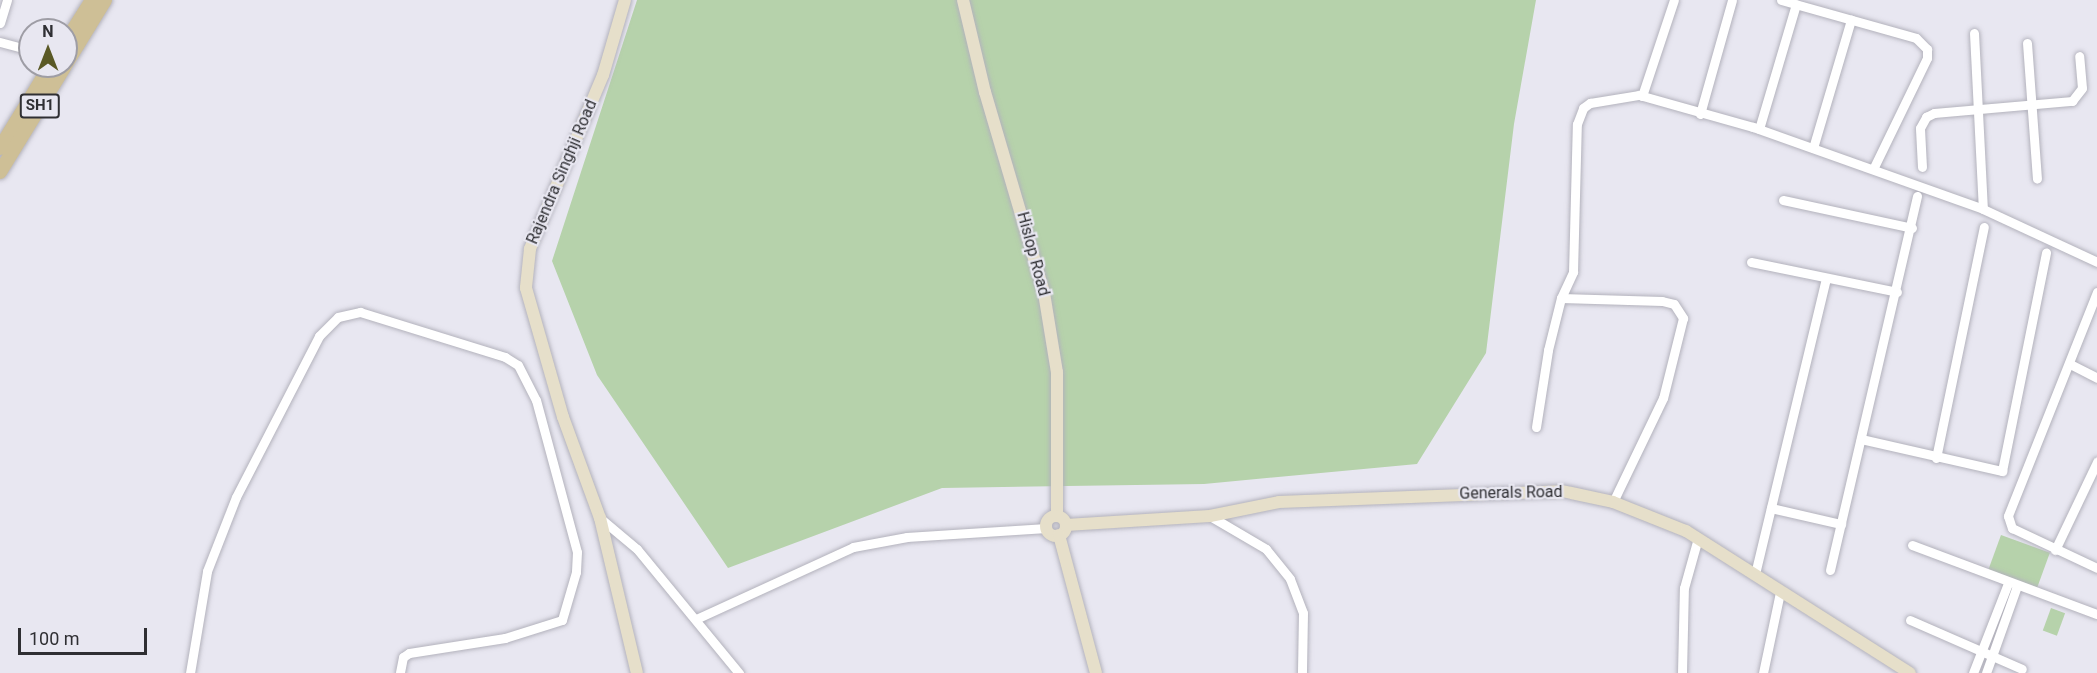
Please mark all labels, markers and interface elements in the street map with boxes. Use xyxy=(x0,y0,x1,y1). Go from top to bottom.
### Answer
north arrow xyxy=(18,18,78,78)
text: N xyxy=(42,22,54,41)
road number: SH1 xyxy=(19,94,61,118)
street label: Rajendra Singhji Road xyxy=(523,97,601,247)
street label: Hislop Road xyxy=(1013,210,1053,298)
street label: Generals Road xyxy=(1459,482,1563,504)
scale bar xyxy=(21,616,150,654)
text: 100 m xyxy=(29,628,80,649)

